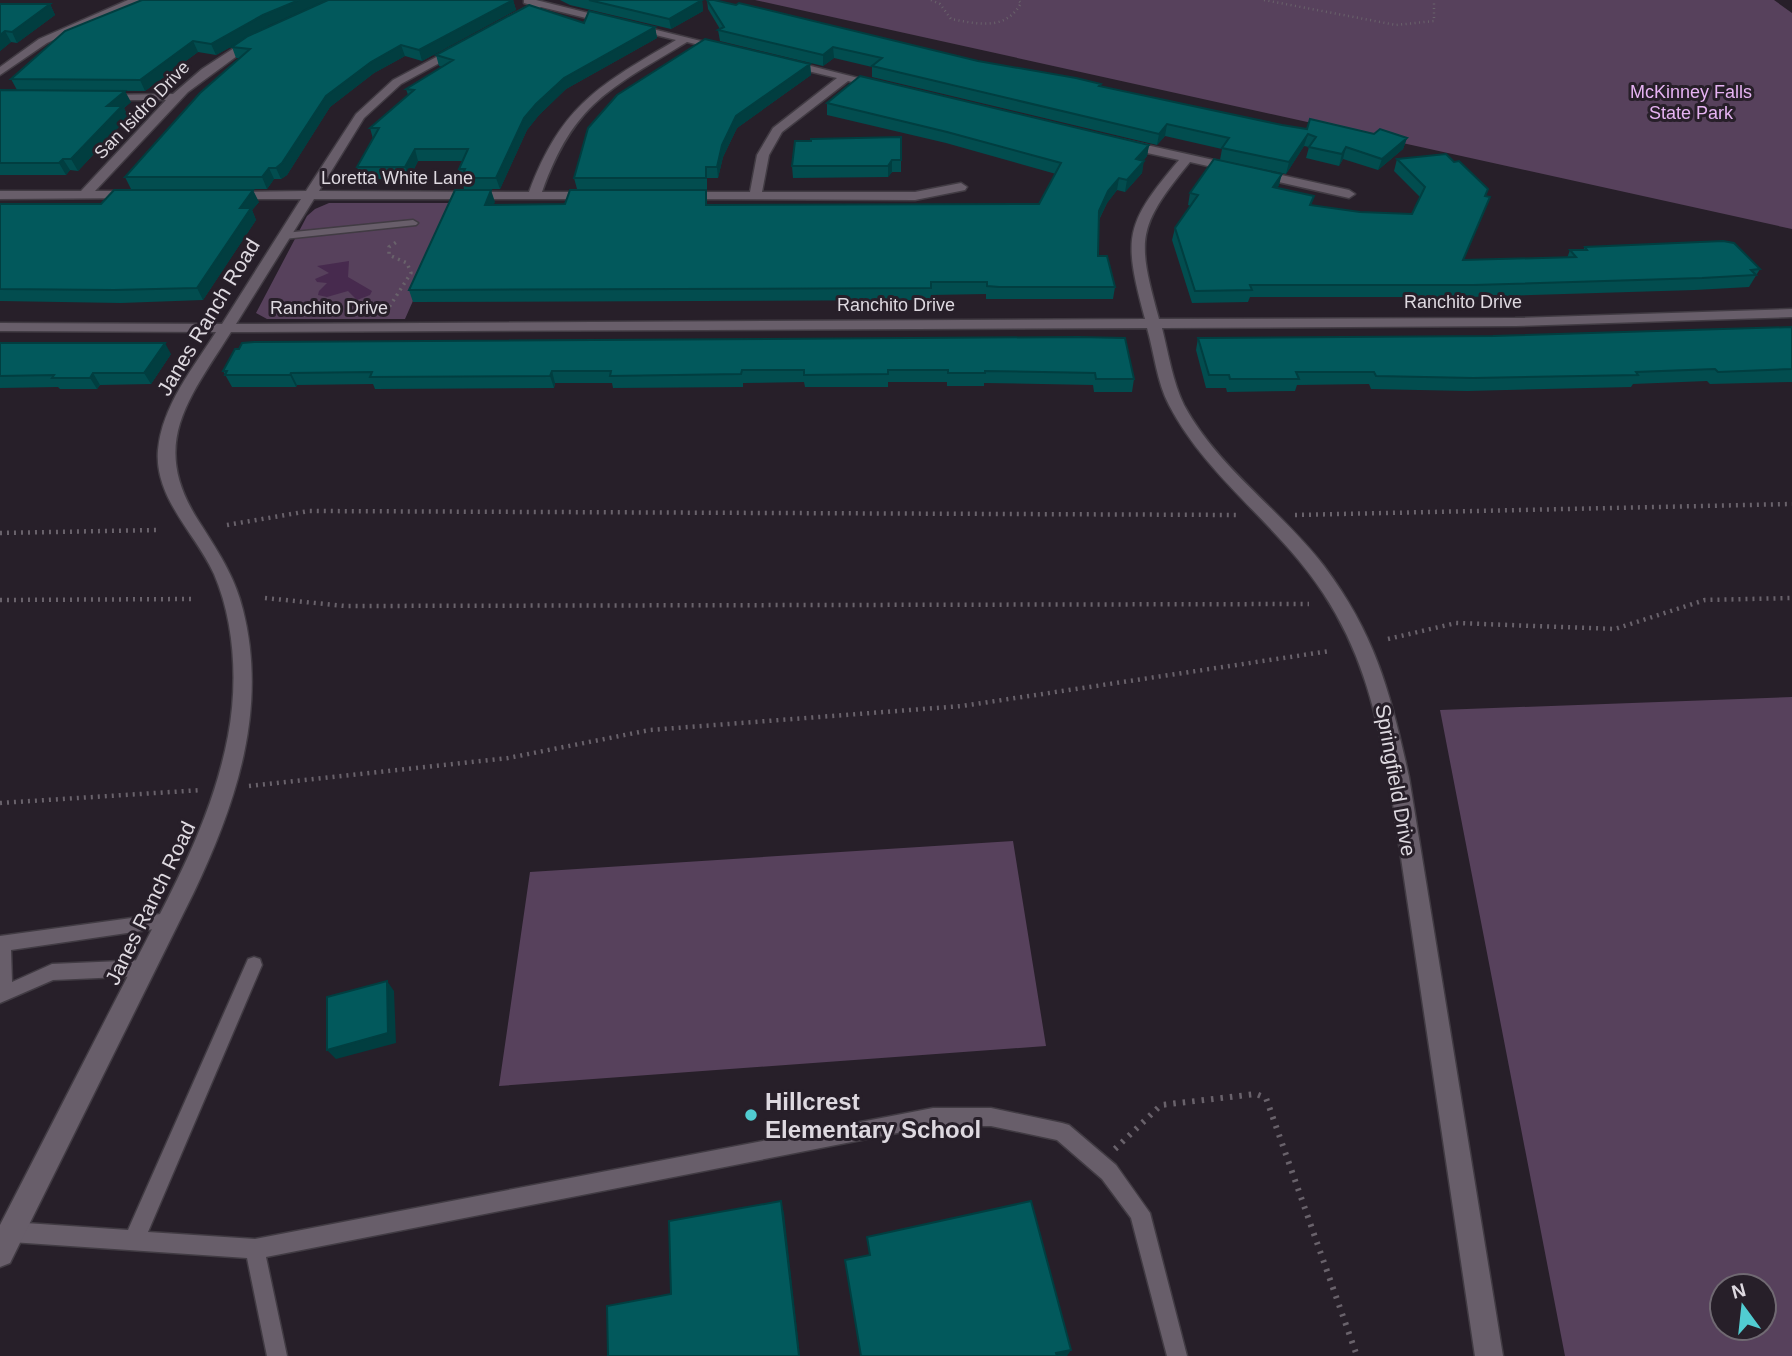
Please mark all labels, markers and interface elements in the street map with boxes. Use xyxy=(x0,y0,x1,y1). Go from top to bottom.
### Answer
street label: San Isidro Drive xyxy=(90,57,194,163)
park label: McKinney Falls State Park xyxy=(1630,82,1752,123)
street label: Loretta White Lane xyxy=(321,168,473,188)
street label: Janes Ranch Road xyxy=(152,235,264,399)
street label: Ranchito Drive xyxy=(1404,292,1522,312)
street label: Ranchito Drive xyxy=(837,295,955,315)
street label: Ranchito Drive xyxy=(270,298,388,318)
street label: Springfield Drive xyxy=(1371,702,1421,858)
street label: Janes Ranch Road xyxy=(101,818,199,988)
place label: Hillcrest Elementary School xyxy=(765,1088,981,1143)
marker: Hillcrest Elementary School xyxy=(743,1107,759,1123)
north arrow xyxy=(1708,1272,1778,1342)
text: N xyxy=(1729,1279,1748,1303)

